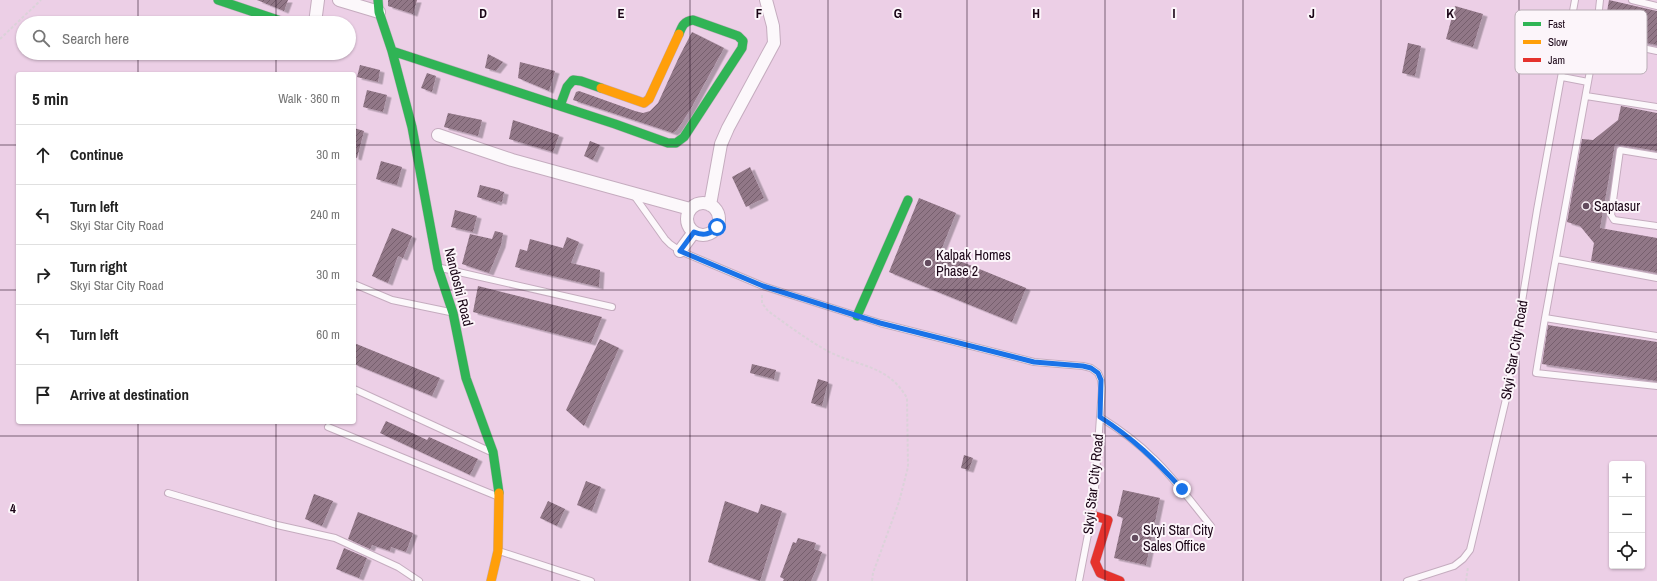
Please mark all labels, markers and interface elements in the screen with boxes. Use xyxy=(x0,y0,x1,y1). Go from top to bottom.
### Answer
text: D xyxy=(479,5,487,22)
text: E xyxy=(617,5,625,22)
text: F xyxy=(756,5,763,22)
text: G xyxy=(894,5,902,22)
text: H xyxy=(1032,5,1040,22)
text: I xyxy=(1173,5,1176,22)
text: J xyxy=(1309,5,1315,22)
text: K xyxy=(1446,5,1454,22)
legend xyxy=(1515,10,1647,74)
search box xyxy=(16,16,356,60)
text: Fast xyxy=(1548,17,1566,31)
icon: search xyxy=(30,27,52,49)
text: Search here xyxy=(62,28,129,49)
text: Slow xyxy=(1548,35,1568,49)
text: Jam xyxy=(1548,53,1565,67)
text: 5 min xyxy=(32,87,68,110)
text: Walk · 360 m xyxy=(278,90,340,107)
icon: ahead xyxy=(32,144,54,166)
text: Continue xyxy=(70,144,123,165)
text: 30 m xyxy=(316,146,340,163)
text: Turn left xyxy=(70,196,118,217)
place label: Saptasur xyxy=(1594,197,1640,215)
marker: Saptasur xyxy=(1581,201,1591,211)
icon: left xyxy=(32,204,54,226)
text: 240 m xyxy=(310,206,340,223)
text: Skyi Star City Road xyxy=(70,217,164,234)
route start xyxy=(708,218,726,236)
street label: Nandoshi Road xyxy=(441,246,477,328)
place label: Kalpak Homes Phase 2 xyxy=(936,246,1011,280)
text: Turn right xyxy=(70,256,127,277)
marker: Kalpak Homes Phase 2 xyxy=(923,258,933,268)
icon: right xyxy=(32,264,54,286)
text: 30 m xyxy=(316,266,340,283)
text: Skyi Star City Road xyxy=(70,277,164,294)
street label: Skyi Star City Road xyxy=(1496,299,1532,401)
icon: left xyxy=(32,324,54,346)
text: Turn left xyxy=(70,324,118,345)
text: 60 m xyxy=(316,326,340,343)
icon: arrive xyxy=(32,384,54,406)
text: Arrive at destination xyxy=(70,384,189,405)
street label: Skyi Star City Road xyxy=(1079,433,1107,535)
map controls xyxy=(1609,461,1645,569)
button: + xyxy=(1609,461,1645,497)
route end xyxy=(1173,480,1191,498)
button: − xyxy=(1609,497,1645,533)
text: 4 xyxy=(10,500,16,517)
place label: Skyi Star City Sales Office xyxy=(1143,521,1213,555)
marker: Skyi Star City Sales Office xyxy=(1130,533,1140,543)
button: locate xyxy=(1609,533,1645,569)

